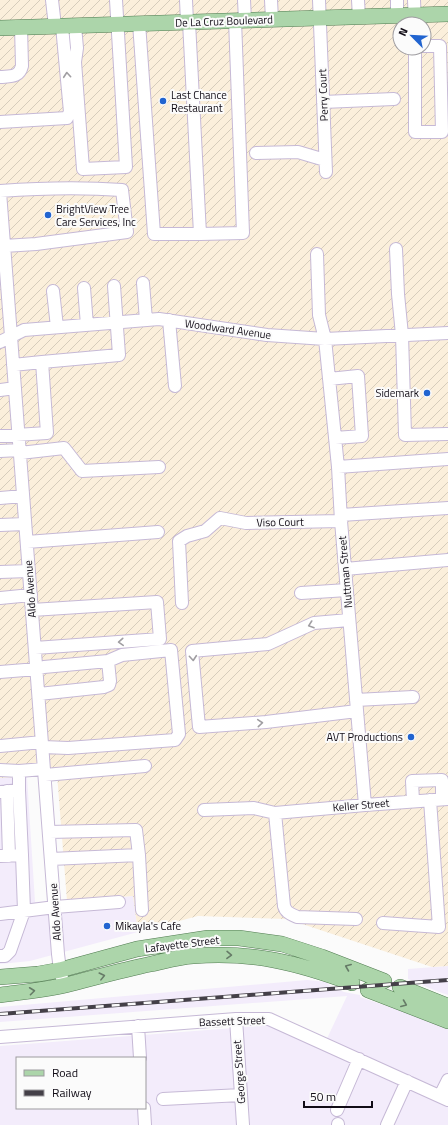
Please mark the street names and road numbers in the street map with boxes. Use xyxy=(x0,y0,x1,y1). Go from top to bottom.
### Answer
street label: De La Cruz Boulevard xyxy=(175,11,273,31)
street label: Perry Court xyxy=(314,68,332,122)
street label: Woodward Avenue xyxy=(184,315,273,343)
street label: Viso Court xyxy=(256,514,304,530)
street label: Nuttman Street xyxy=(334,535,356,609)
street label: Aldo Avenue xyxy=(20,559,40,618)
street label: Keller Street xyxy=(332,795,390,815)
street label: Aldo Avenue xyxy=(45,882,65,941)
street label: Lafayette Street xyxy=(144,931,220,956)
street label: Bassett Street xyxy=(198,1012,266,1030)
street label: George Street xyxy=(229,1039,249,1104)

